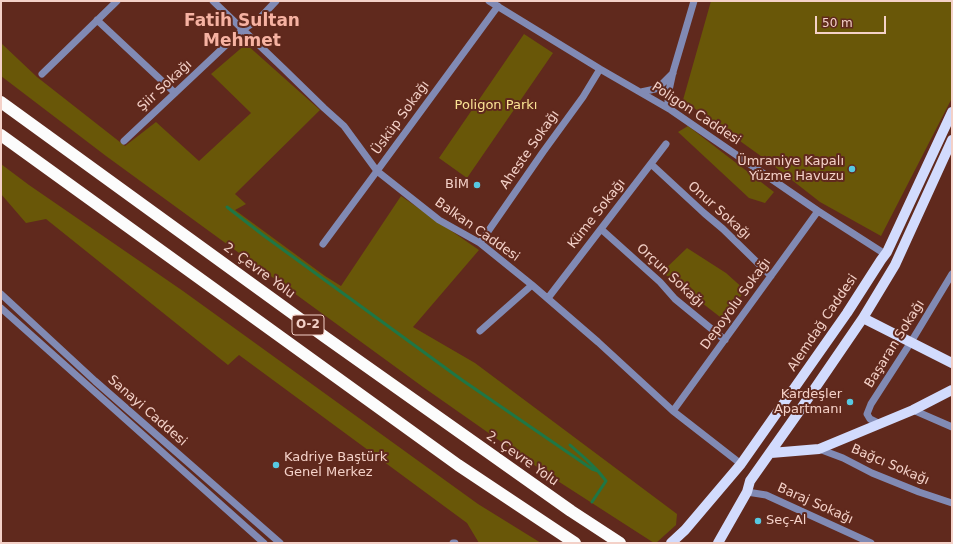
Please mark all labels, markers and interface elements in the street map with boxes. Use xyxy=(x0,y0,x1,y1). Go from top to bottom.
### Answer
scale bar xyxy=(817,8,888,34)
district label: Fatih Sultan Mehmet xyxy=(184,12,300,52)
text: 50 m xyxy=(822,16,853,30)
street label: Şiir Sokağı xyxy=(135,57,195,115)
street label: Üsküp Sokağı xyxy=(369,78,433,158)
street label: Poligon Caddesi xyxy=(649,79,743,149)
park label: Poligon Parkı xyxy=(455,98,537,114)
street label: Aheste Sokağı xyxy=(497,108,563,192)
place label: Ümraniye Kapalı Yüzme Havuzu xyxy=(737,154,844,185)
marker: Ümraniye Kapalı Yüzme Havuzu xyxy=(847,164,857,174)
street label: Küme Sokağı xyxy=(565,176,629,252)
place label: BİM xyxy=(445,177,469,193)
street label: Onur Sokağı xyxy=(684,179,754,243)
marker: BİM xyxy=(472,180,482,190)
street label: Balkan Caddesi xyxy=(432,195,522,265)
street label: 2. Çevre Yolu xyxy=(220,240,298,302)
street label: Orçun Sokağı xyxy=(633,241,707,311)
street label: Depoyolu Sokağı xyxy=(698,255,774,353)
street label: Alemdağ Caddesi xyxy=(785,272,861,374)
street label: Başaran Sokağı xyxy=(862,297,928,391)
road number: O-2 xyxy=(292,315,324,335)
street label: Sanayi Caddesi xyxy=(104,372,190,450)
place label: Kardeşler Apartmanı xyxy=(774,387,842,418)
marker: Kardeşler Apartmanı xyxy=(845,397,855,407)
street label: 2. Çevre Yolu xyxy=(483,428,561,490)
street label: Bağcı Sokağı xyxy=(849,442,931,488)
place label: Kadriye Baştürk Genel Merkez xyxy=(284,450,387,481)
marker: Kadriye Baştürk Genel Merkez xyxy=(271,460,281,470)
street label: Baraj Sokağı xyxy=(775,480,855,528)
place label: Seç-Al xyxy=(766,513,806,529)
marker: Seç-Al xyxy=(753,516,763,526)

